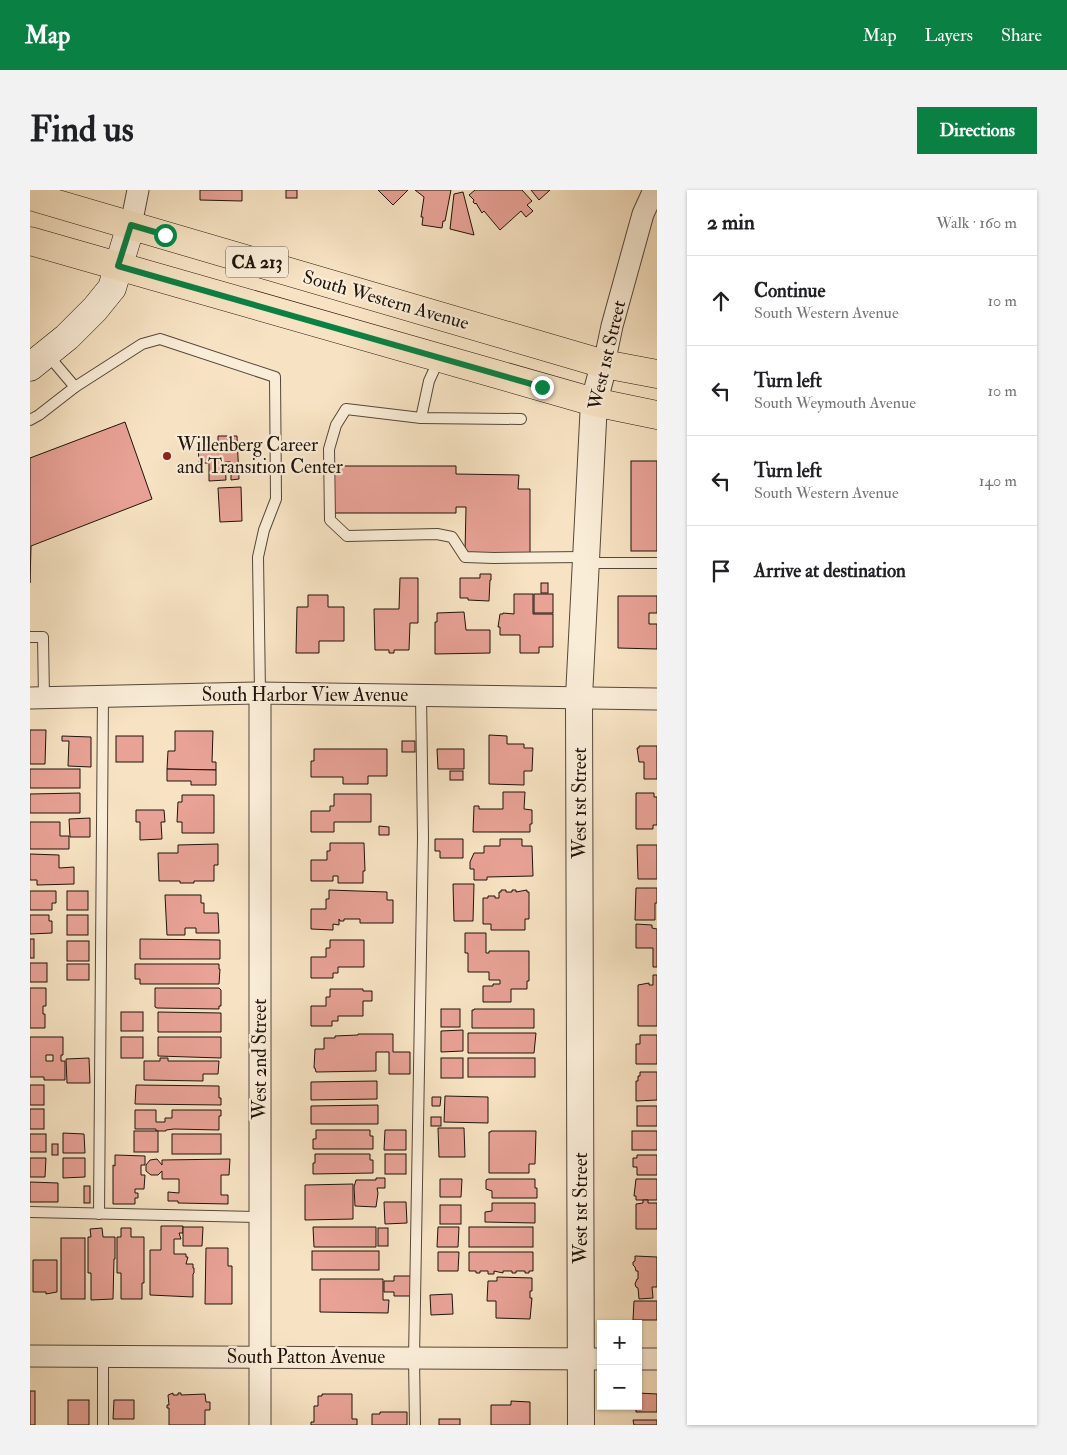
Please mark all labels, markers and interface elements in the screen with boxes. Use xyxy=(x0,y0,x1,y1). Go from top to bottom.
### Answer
text: Map xyxy=(25,20,70,51)
text: Map xyxy=(863,24,897,47)
text: Layers xyxy=(925,24,973,47)
text: Share xyxy=(1001,24,1042,47)
button: Directions xyxy=(917,107,1037,154)
text: Find us xyxy=(30,108,134,152)
text: 2 min xyxy=(707,209,755,236)
text: Walk · 160 m xyxy=(936,213,1017,233)
route start xyxy=(154,224,177,247)
road number: CA 213 xyxy=(226,246,288,278)
street label: South Western Avenue xyxy=(300,265,472,335)
text: Continue xyxy=(754,279,825,303)
icon: ahead xyxy=(707,287,735,315)
text: 10 m xyxy=(987,291,1017,311)
street label: West 1st Street xyxy=(583,298,631,413)
text: South Western Avenue xyxy=(754,303,899,323)
text: Turn left xyxy=(754,369,822,393)
route end xyxy=(531,376,554,399)
icon: left xyxy=(707,377,735,405)
text: 10 m xyxy=(987,381,1017,401)
text: South Weymouth Avenue xyxy=(754,393,916,413)
place label: Willenberg Career and Transition Center xyxy=(176,433,343,479)
marker: Willenberg Career and Transition Center xyxy=(161,450,173,462)
text: Turn left xyxy=(754,459,822,483)
icon: left xyxy=(707,467,735,495)
text: 140 m xyxy=(979,471,1017,491)
text: South Western Avenue xyxy=(754,483,899,503)
icon: arrive xyxy=(707,557,735,585)
text: Arrive at destination xyxy=(754,559,906,583)
street label: South Harbor View Avenue xyxy=(202,683,408,707)
street label: West 1st Street xyxy=(568,747,592,860)
street label: West 2nd Street xyxy=(248,999,272,1120)
street label: West 1st Street xyxy=(569,1152,593,1265)
map controls xyxy=(597,1320,642,1410)
button: + xyxy=(597,1320,642,1365)
street label: South Patton Avenue xyxy=(227,1345,385,1369)
button: − xyxy=(597,1365,642,1410)

